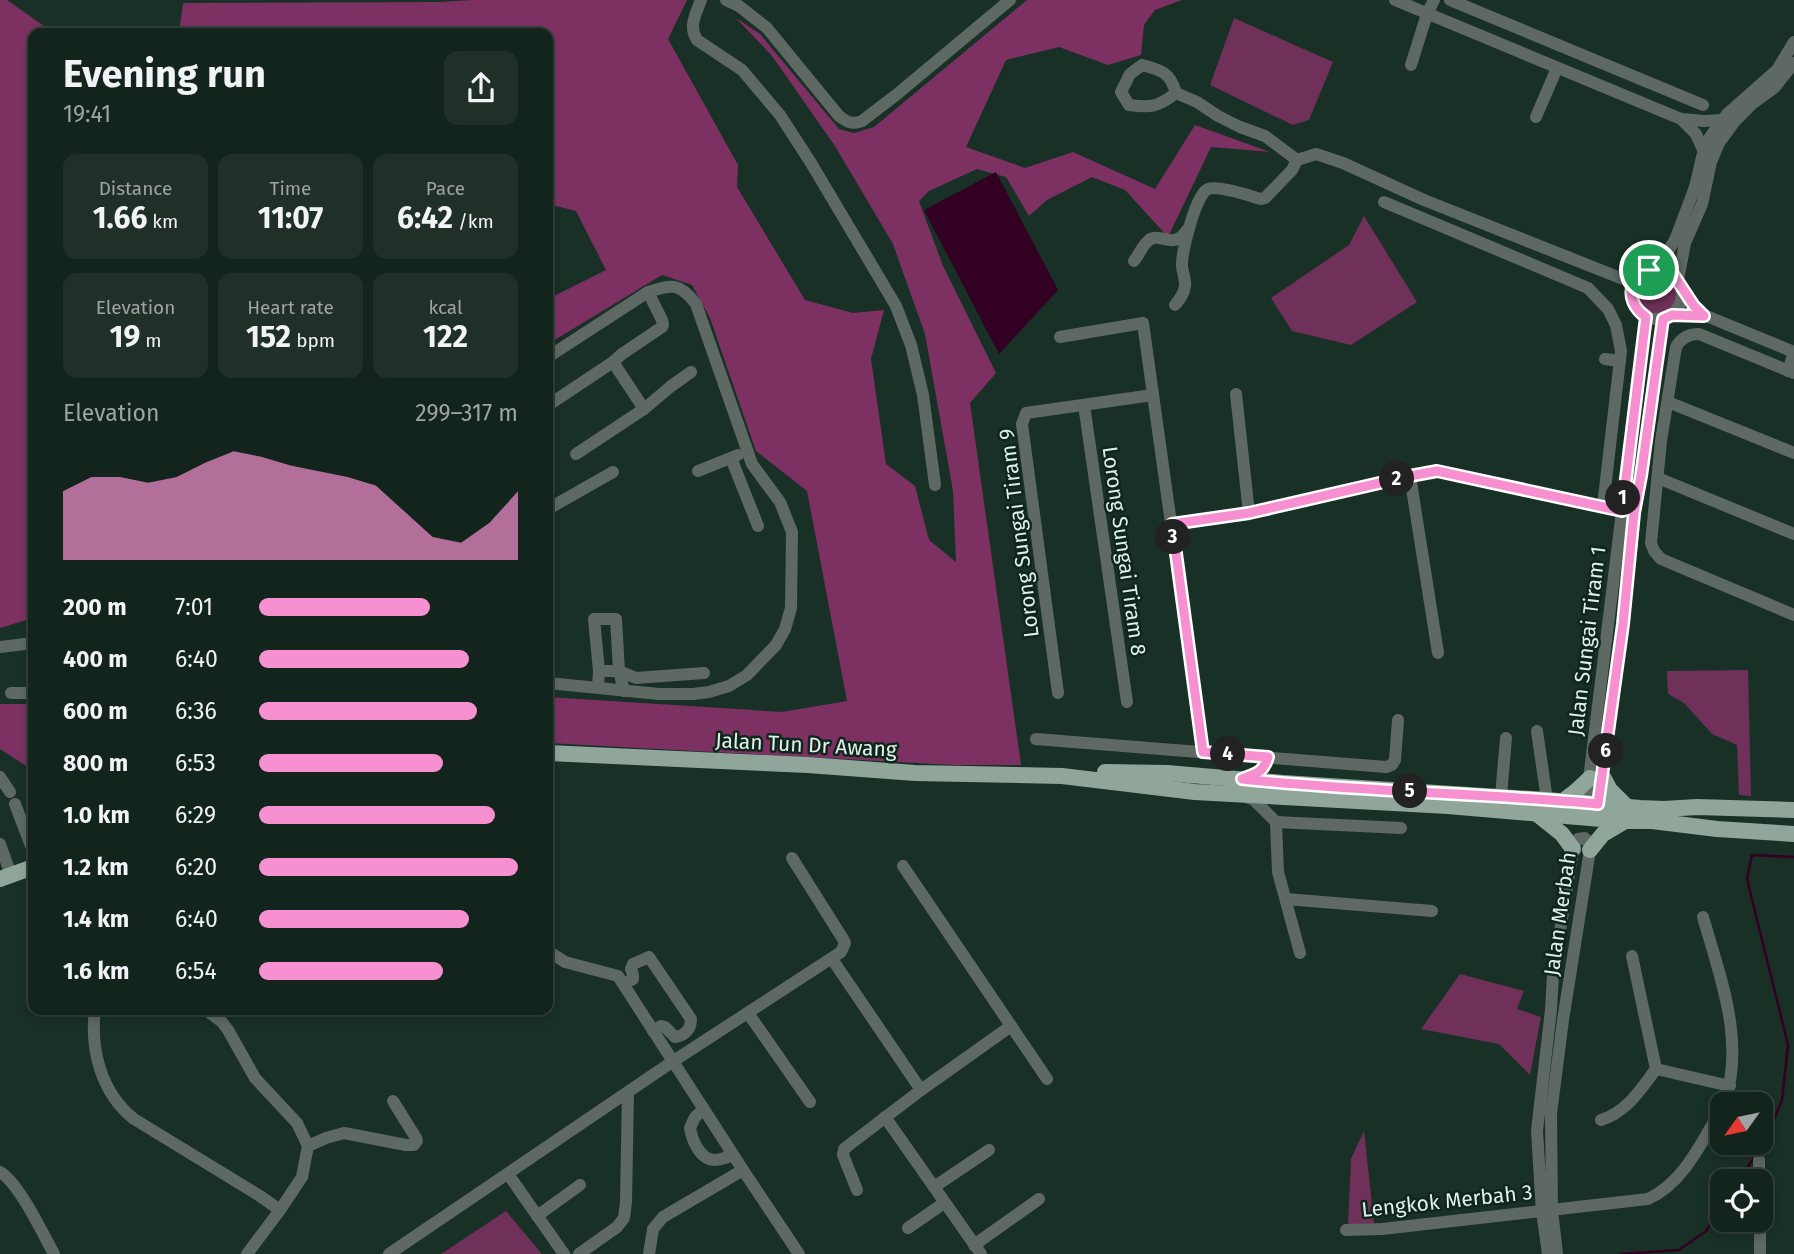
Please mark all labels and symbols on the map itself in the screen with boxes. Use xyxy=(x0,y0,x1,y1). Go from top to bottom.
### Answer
pin xyxy=(1619,240,1679,300)
street label: Lorong Sungai Tiram 9 xyxy=(993,427,1045,639)
street label: Lorong Sungai Tiram 8 xyxy=(1096,445,1152,657)
pin: 2 xyxy=(1380,462,1414,496)
pin: 1 xyxy=(1606,480,1640,516)
pin: 3 xyxy=(1156,520,1190,554)
street label: Jalan Sungai Tiram 1 xyxy=(1562,545,1612,737)
street label: Jalan Tun Dr Awang xyxy=(715,727,898,763)
pin: 6 xyxy=(1588,734,1624,768)
pin: 4 xyxy=(1210,736,1246,772)
pin: 5 xyxy=(1392,774,1428,808)
street label: Jalan Merbah xyxy=(1538,850,1582,978)
north arrow xyxy=(1710,1092,1773,1155)
street label: Lengkok Merbah 3 xyxy=(1360,1179,1534,1223)

